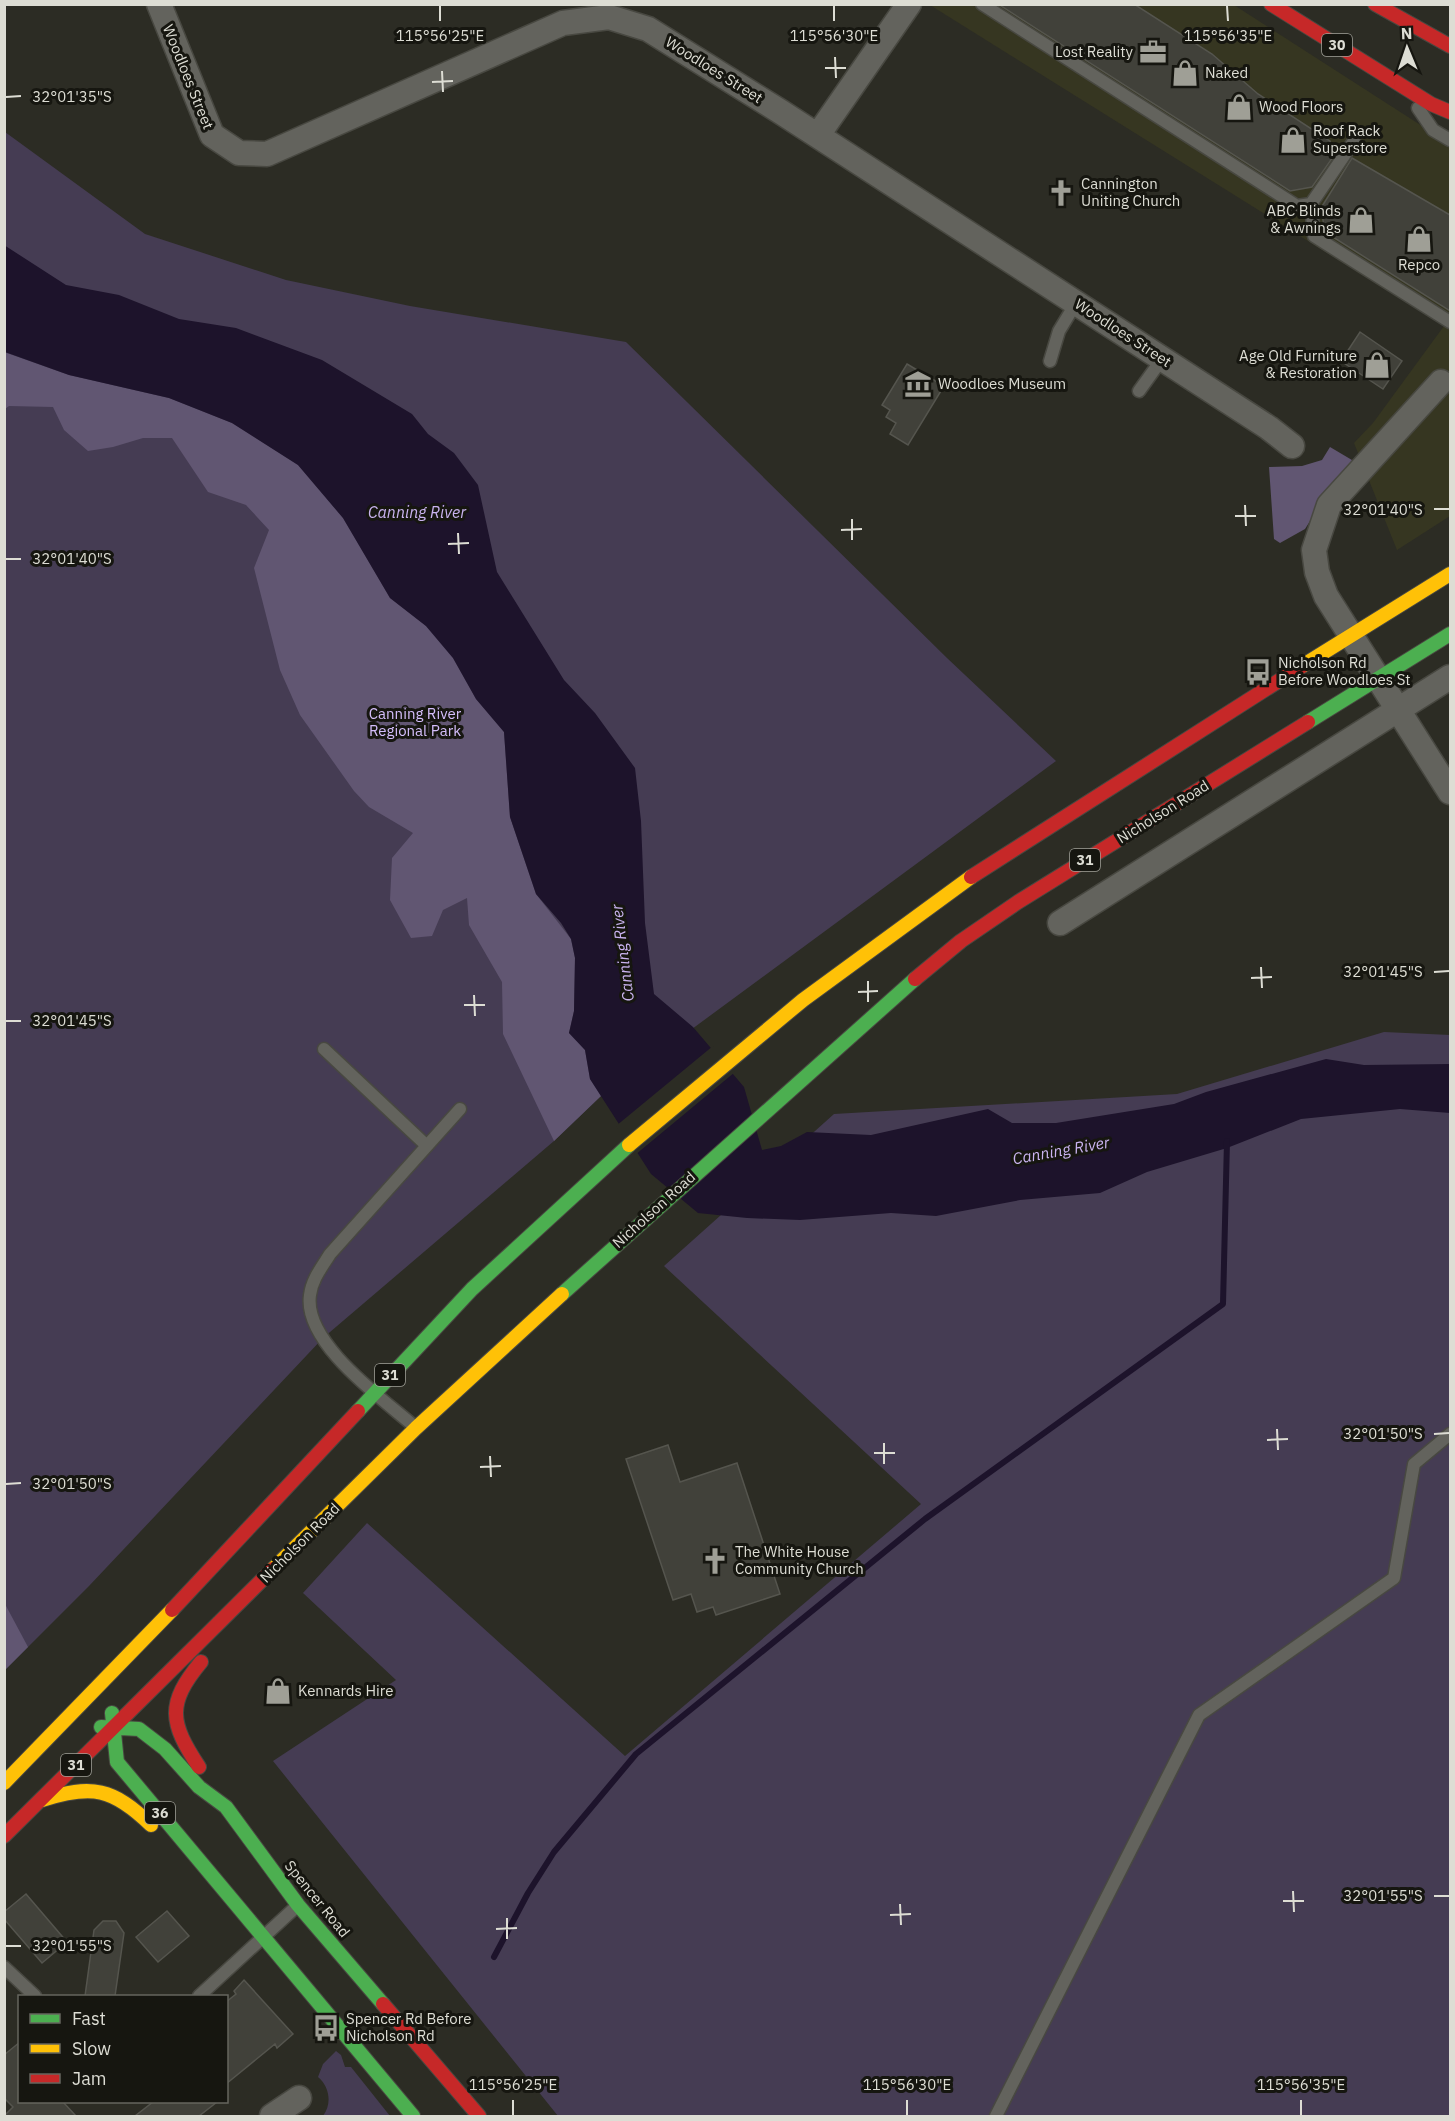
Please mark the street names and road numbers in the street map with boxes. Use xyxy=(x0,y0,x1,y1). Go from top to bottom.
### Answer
street label: Woodloes Street xyxy=(159,22,218,132)
street label: Woodloes Street xyxy=(662,32,767,107)
road number: 30 xyxy=(1322,34,1352,56)
street label: Woodloes Street xyxy=(1071,294,1175,371)
street label: Nicholson Road xyxy=(1113,776,1212,847)
road number: 31 xyxy=(1070,849,1100,871)
street label: Nicholson Road xyxy=(608,1167,699,1252)
road number: 31 xyxy=(375,1364,405,1386)
street label: Nicholson Road xyxy=(256,1499,344,1587)
road number: 31 xyxy=(61,1754,91,1776)
road number: 36 xyxy=(145,1802,175,1824)
street label: Spencer Road xyxy=(281,1856,354,1941)

